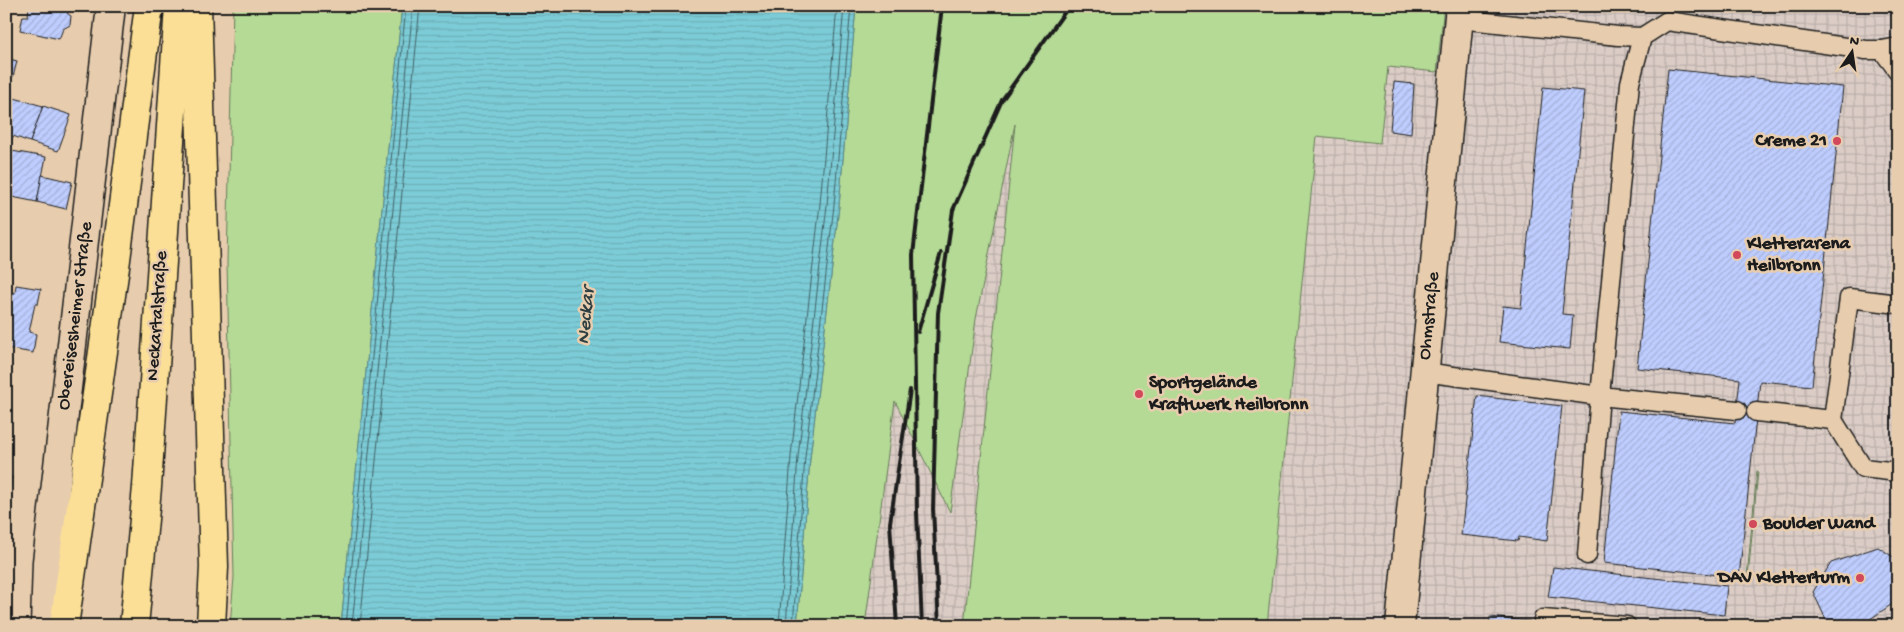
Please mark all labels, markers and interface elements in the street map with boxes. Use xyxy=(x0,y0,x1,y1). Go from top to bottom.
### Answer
north arrow xyxy=(1826,28,1876,78)
text: N xyxy=(1848,32,1861,51)
place label: Creme 21 xyxy=(1754,130,1827,153)
marker: Creme 21 xyxy=(1831,135,1843,147)
street label: Obereisesheimer Straße xyxy=(53,220,99,411)
place label: Kletterarena Heilbronn xyxy=(1746,233,1852,278)
marker: Kletterarena Heilbronn xyxy=(1731,249,1743,261)
street label: Neckartalstraße xyxy=(142,250,174,382)
street label: Ohmstraße xyxy=(1414,271,1446,361)
water label: Neckar xyxy=(573,283,601,346)
place label: Sportgelände Kraftwerk Heilbronn xyxy=(1148,372,1309,417)
marker: Sportgelände Kraftwerk Heilbronn xyxy=(1133,388,1145,400)
place label: Boulder Wand xyxy=(1762,513,1877,536)
marker: Boulder Wand xyxy=(1747,518,1759,530)
place label: DAV Kletterturm xyxy=(1716,567,1851,590)
marker: DAV Kletterturm xyxy=(1854,572,1866,584)

